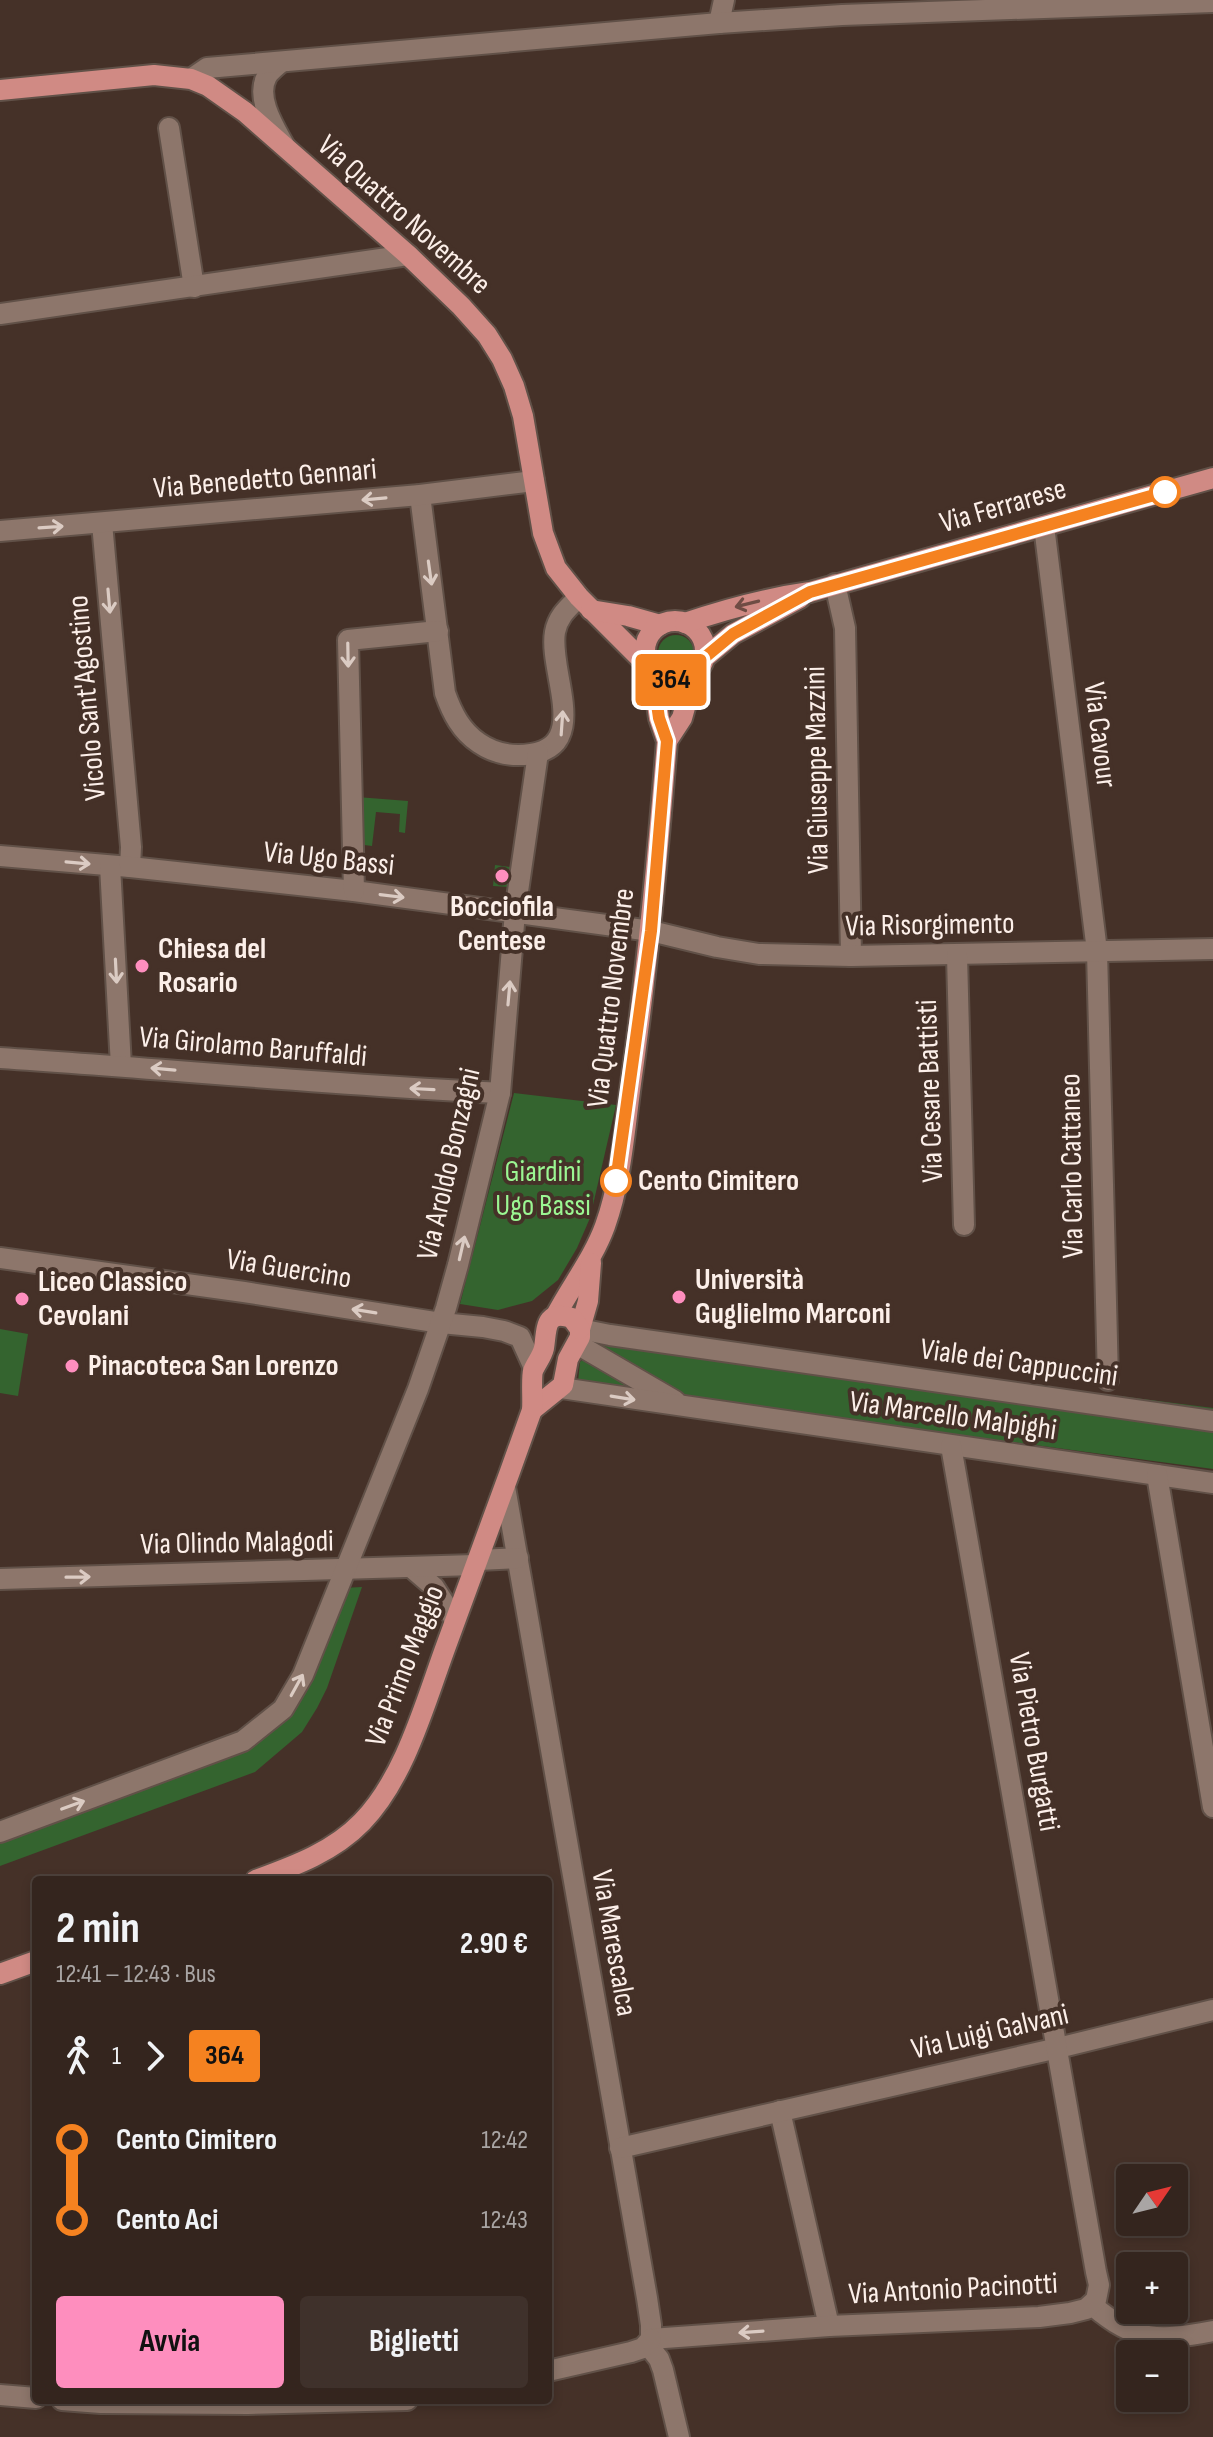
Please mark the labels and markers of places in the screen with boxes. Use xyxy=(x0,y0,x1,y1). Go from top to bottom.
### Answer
unlabelled marker xyxy=(1150,477,1180,507)
marker: Bocciofila Centese xyxy=(493,867,511,885)
place label: Bocciofila Centese xyxy=(450,889,554,959)
place label: Chiesa del Rosario xyxy=(158,931,266,1001)
marker: Chiesa del Rosario xyxy=(133,957,151,975)
place label: Cento Cimitero xyxy=(638,1163,799,1199)
marker: Cento Cimitero xyxy=(601,1166,631,1196)
place label: Università Guglielmo Marconi xyxy=(695,1262,891,1332)
place label: Liceo Classico Cevolani xyxy=(38,1264,187,1334)
marker: Università Guglielmo Marconi xyxy=(670,1288,688,1306)
marker: Liceo Classico Cevolani xyxy=(13,1290,31,1308)
place label: Pinacoteca San Lorenzo xyxy=(88,1348,339,1384)
marker: Pinacoteca San Lorenzo xyxy=(63,1357,81,1375)

